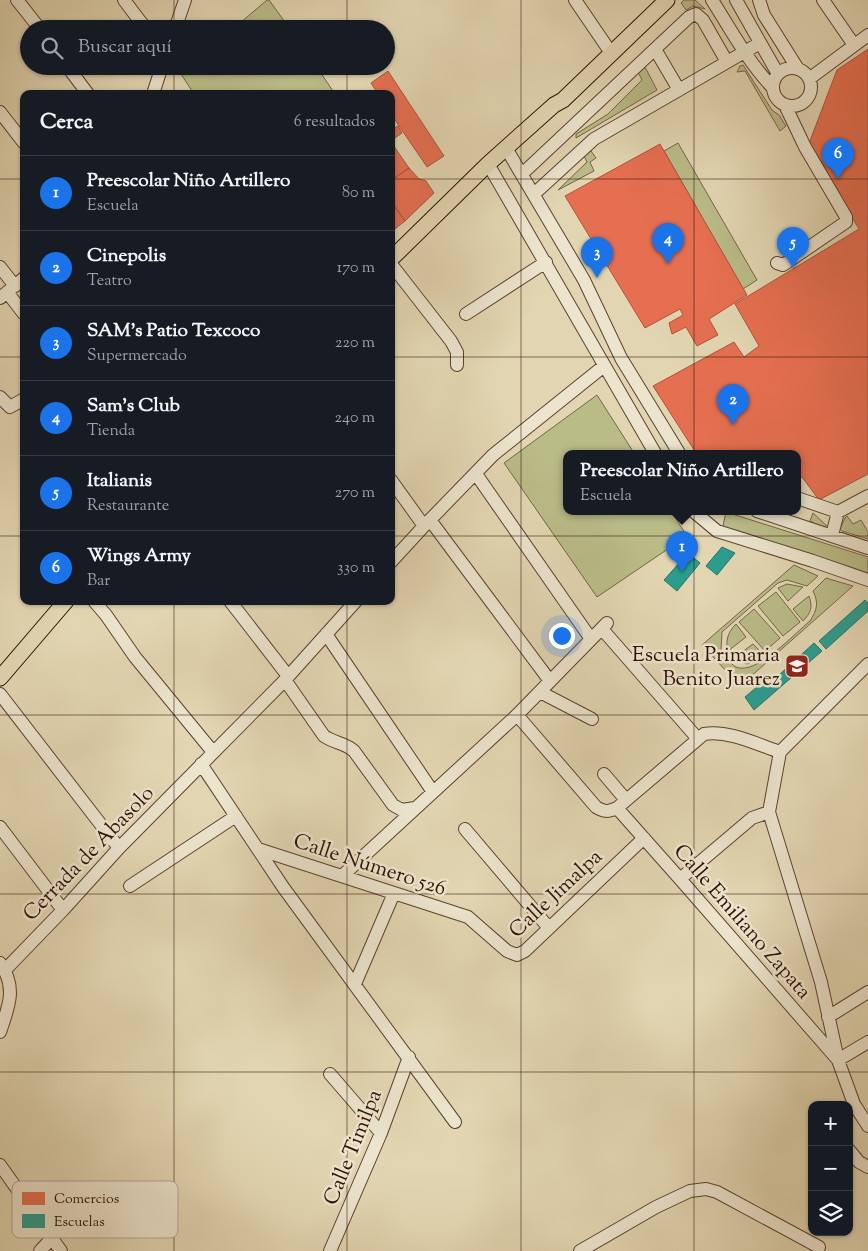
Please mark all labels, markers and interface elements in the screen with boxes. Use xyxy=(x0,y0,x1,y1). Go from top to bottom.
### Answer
search box xyxy=(20,20,395,75)
icon: search xyxy=(38,34,66,62)
text: Buscar aquí xyxy=(78,34,172,61)
text: Cerca xyxy=(40,108,93,138)
text: 6 resultados xyxy=(294,111,375,134)
pin: 6 xyxy=(822,138,854,179)
text: Preescolar Niño Artillero xyxy=(87,168,290,195)
text: 1 xyxy=(53,182,59,205)
text: 80 m xyxy=(342,182,375,205)
text: Escuela xyxy=(87,195,139,218)
pin: 4 xyxy=(652,223,684,264)
pin: 5 xyxy=(777,227,809,268)
pin: 3 xyxy=(581,237,613,278)
text: Cinepolis xyxy=(87,243,166,270)
text: 2 xyxy=(52,257,60,280)
text: 170 m xyxy=(337,257,375,280)
text: Teatro xyxy=(87,270,132,293)
text: SAM's Patio Texcoco xyxy=(87,318,260,345)
text: 3 xyxy=(53,332,59,355)
text: 220 m xyxy=(335,332,375,355)
text: Supermercado xyxy=(87,345,187,368)
pin: 2 xyxy=(717,384,749,425)
text: Sam's Club xyxy=(87,393,180,420)
text: 4 xyxy=(52,407,60,430)
text: 240 m xyxy=(334,407,375,430)
text: Tienda xyxy=(87,420,135,443)
popup xyxy=(563,450,801,515)
text: Preescolar Niño Artillero xyxy=(580,458,784,485)
text: Italianis xyxy=(87,468,152,495)
text: 5 xyxy=(53,482,59,505)
text: 270 m xyxy=(335,482,375,505)
text: Escuela xyxy=(580,485,632,508)
text: Restaurante xyxy=(87,495,169,518)
pin: 1 xyxy=(666,531,698,572)
text: Wings Army xyxy=(87,543,191,570)
text: 6 xyxy=(52,557,60,580)
text: 330 m xyxy=(337,557,375,580)
text: Bar xyxy=(87,570,110,593)
your location xyxy=(549,623,575,649)
place label: Escuela Primaria Benito Juarez xyxy=(632,641,780,695)
school or university icon: Escuela Primaria Benito Juarez xyxy=(784,653,810,679)
street label: Cerrada de Abasolo xyxy=(17,780,162,929)
street label: Calle Número 526 xyxy=(289,827,450,905)
street label: Calle Emiliano Zapata xyxy=(666,838,818,1007)
street label: Calle Jimalpa xyxy=(503,843,610,946)
street label: Calle Timilpa xyxy=(317,1085,391,1210)
map controls xyxy=(808,1101,853,1236)
button: + xyxy=(808,1101,853,1146)
button: − xyxy=(808,1146,853,1191)
legend xyxy=(12,1181,178,1238)
text: Comercios xyxy=(54,1190,119,1210)
button: layers xyxy=(808,1191,853,1236)
text: Escuelas xyxy=(54,1213,105,1233)

